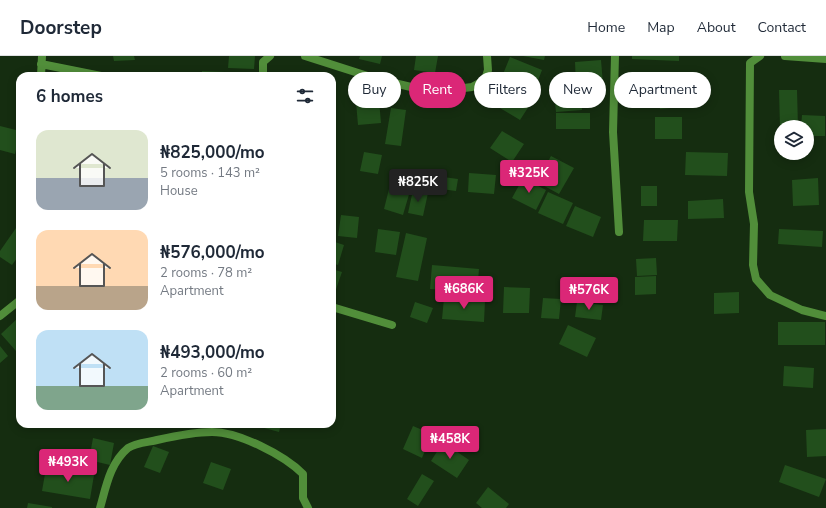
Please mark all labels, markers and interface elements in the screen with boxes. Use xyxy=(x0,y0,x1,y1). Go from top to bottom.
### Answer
text: Doorstep xyxy=(20,15,102,41)
text: Home xyxy=(587,18,625,37)
text: Map xyxy=(647,18,675,37)
text: About xyxy=(697,18,736,37)
text: Contact xyxy=(758,18,806,37)
chip: Buy xyxy=(348,72,401,108)
chip: Rent xyxy=(409,72,466,108)
chip: Filters xyxy=(474,72,541,108)
chip: New xyxy=(549,72,606,108)
chip: Apartment xyxy=(614,72,711,108)
text: 6 homes xyxy=(36,85,103,108)
icon: filters xyxy=(294,85,316,107)
map controls xyxy=(774,120,814,160)
button: layers xyxy=(774,120,814,160)
text: ₦825,000/mo xyxy=(160,141,265,164)
icon: home xyxy=(68,146,116,194)
pin: ₦325K xyxy=(501,160,557,194)
text: 5 rooms · 143 m² xyxy=(160,164,260,182)
text: ₦325K xyxy=(509,164,549,182)
pin: ₦825K xyxy=(390,169,446,203)
text: ₦825K xyxy=(398,173,438,191)
text: House xyxy=(160,182,198,200)
text: ₦576,000/mo xyxy=(160,241,265,264)
icon: home xyxy=(68,246,116,294)
text: 2 rooms · 78 m² xyxy=(160,264,252,282)
pin: ₦686K xyxy=(436,276,492,310)
pin: ₦576K xyxy=(561,277,617,311)
text: ₦686K xyxy=(444,280,484,298)
text: ₦576K xyxy=(569,281,609,299)
text: Apartment xyxy=(160,282,223,300)
text: ₦493,000/mo xyxy=(160,341,265,364)
icon: home xyxy=(68,346,116,394)
text: 2 rooms · 60 m² xyxy=(160,364,252,382)
text: Apartment xyxy=(160,382,223,400)
pin: ₦458K xyxy=(422,426,478,460)
text: ₦458K xyxy=(430,430,470,448)
pin: ₦493K xyxy=(40,449,96,483)
text: ₦493K xyxy=(48,453,88,471)

